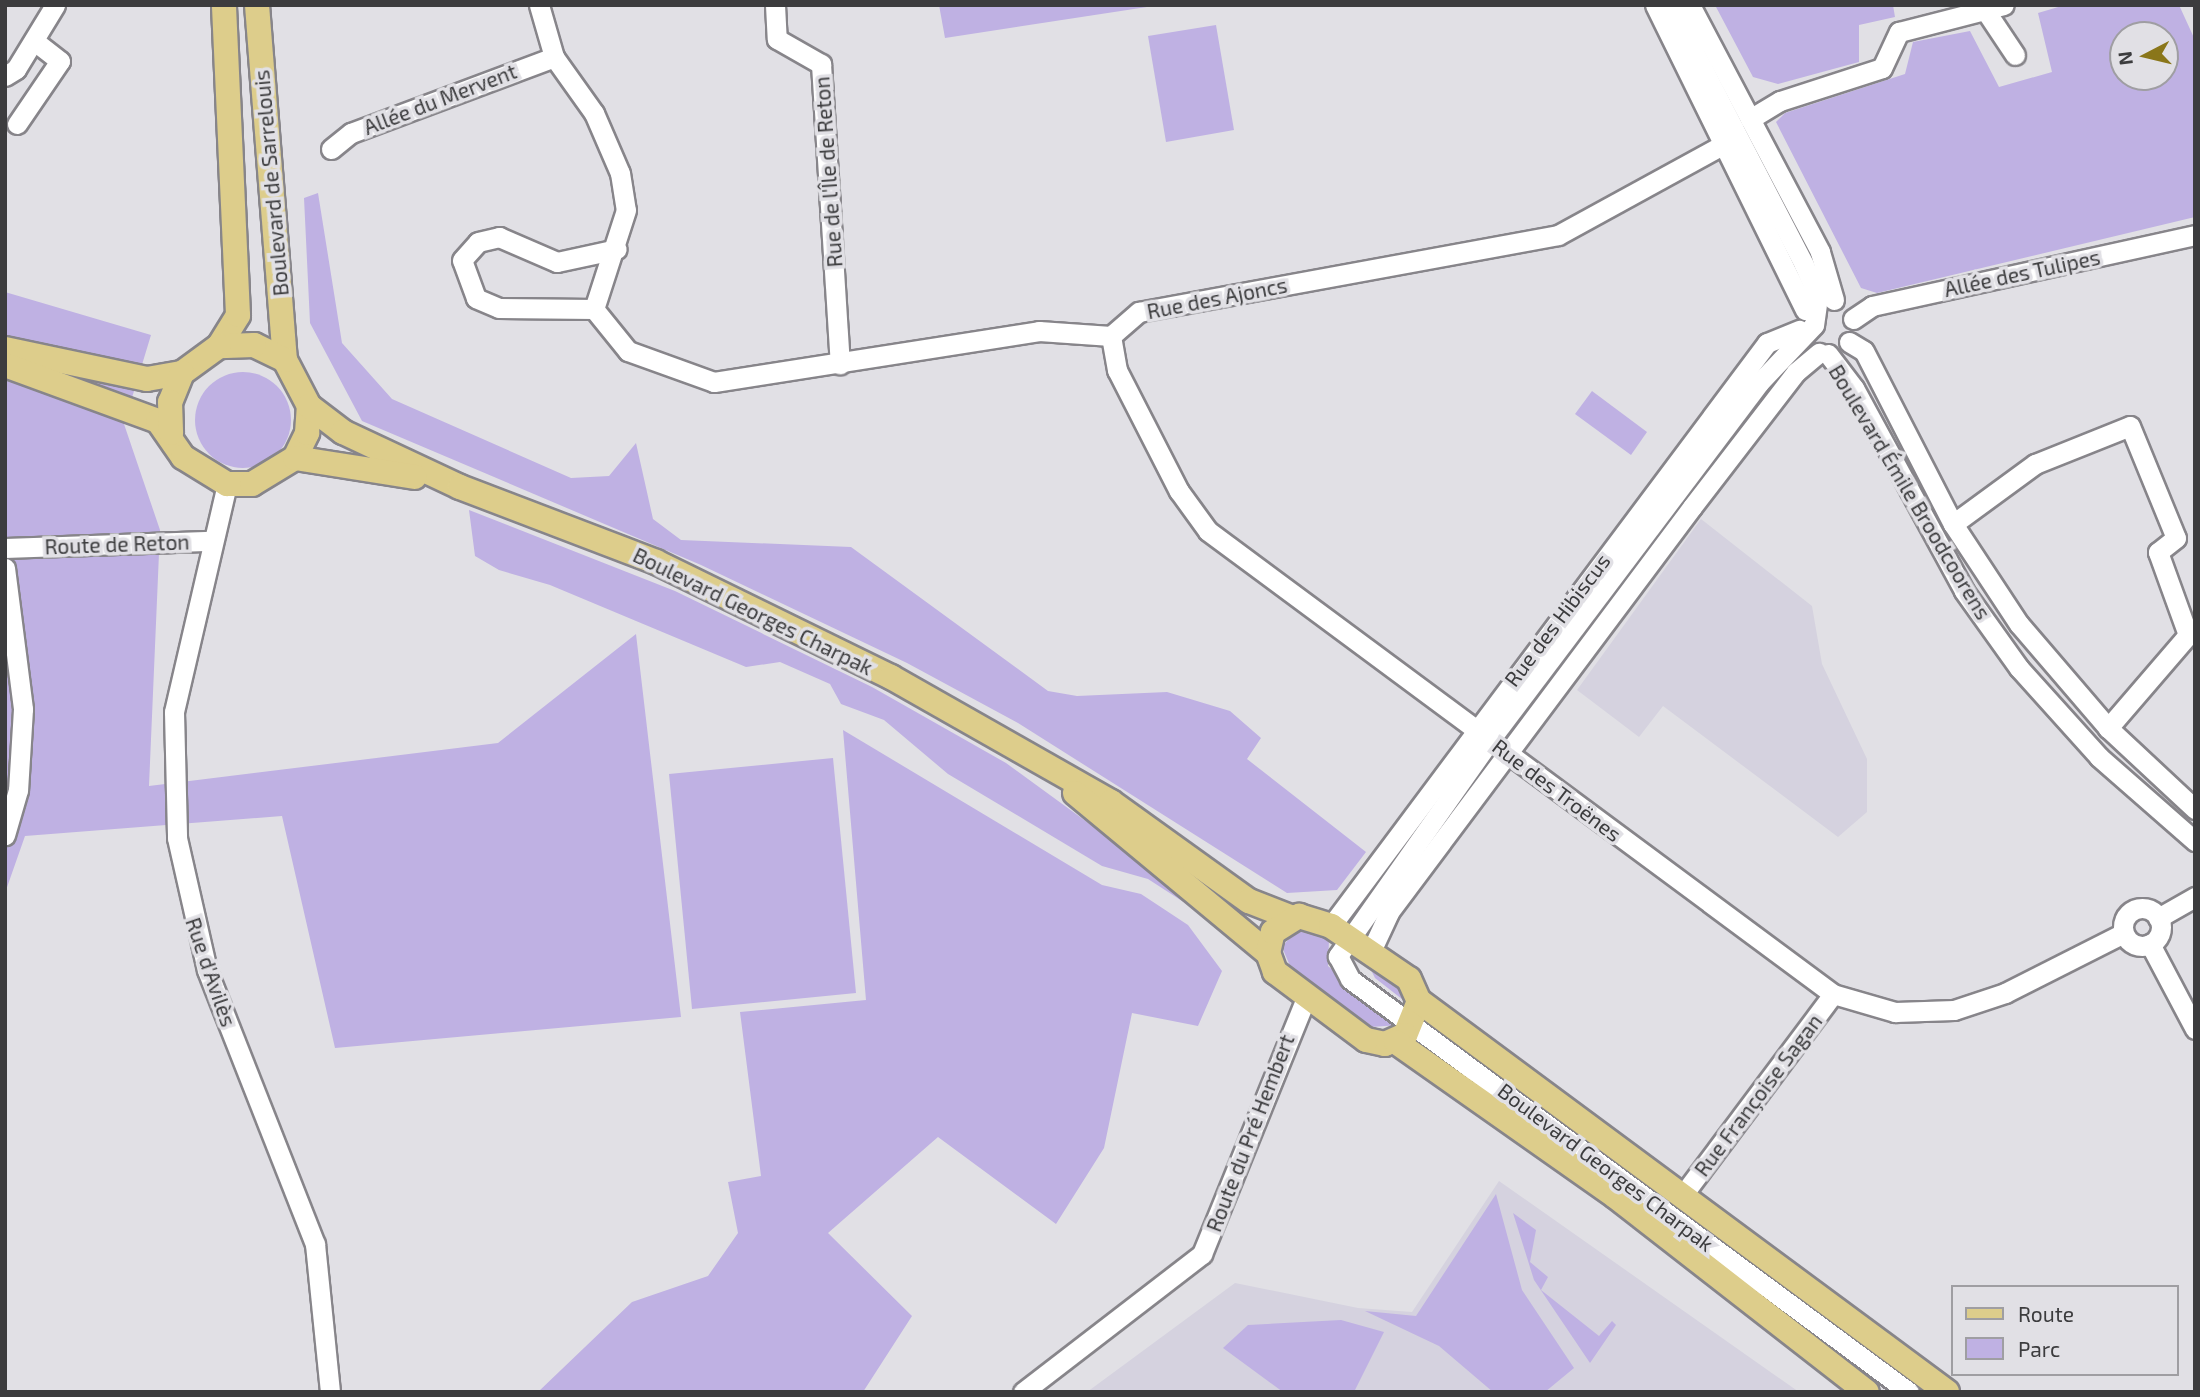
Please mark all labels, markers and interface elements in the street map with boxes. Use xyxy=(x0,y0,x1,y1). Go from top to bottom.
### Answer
north arrow xyxy=(2109,21,2179,91)
text: N xyxy=(2112,50,2137,67)
street label: Allée du Mervent xyxy=(360,58,520,140)
street label: Boulevard de Sarrelouis xyxy=(249,69,293,297)
street label: Rue de l'Île de Reton xyxy=(809,76,847,268)
street label: Allée des Tulipes xyxy=(1941,244,2103,302)
street label: Rue des Ajoncs xyxy=(1144,272,1290,324)
street label: Boulevard Émile Broodcoorens xyxy=(1824,360,1996,624)
street label: Route de Reton xyxy=(44,529,190,559)
street label: Boulevard Georges Charpak xyxy=(629,542,877,680)
street label: Rue des Hibiscus xyxy=(1499,549,1615,691)
street label: Rue des Troënes xyxy=(1487,733,1627,847)
street label: Rue d'Avilès xyxy=(181,914,241,1030)
street label: Rue Françoise Sagan xyxy=(1689,1009,1827,1181)
street label: Route du Pré Hembert xyxy=(1201,1031,1299,1235)
street label: Boulevard Georges Charpak xyxy=(1493,1078,1719,1256)
legend xyxy=(1952,1285,2179,1376)
text: Route xyxy=(2018,1301,2074,1326)
text: Parc xyxy=(2018,1336,2060,1361)

